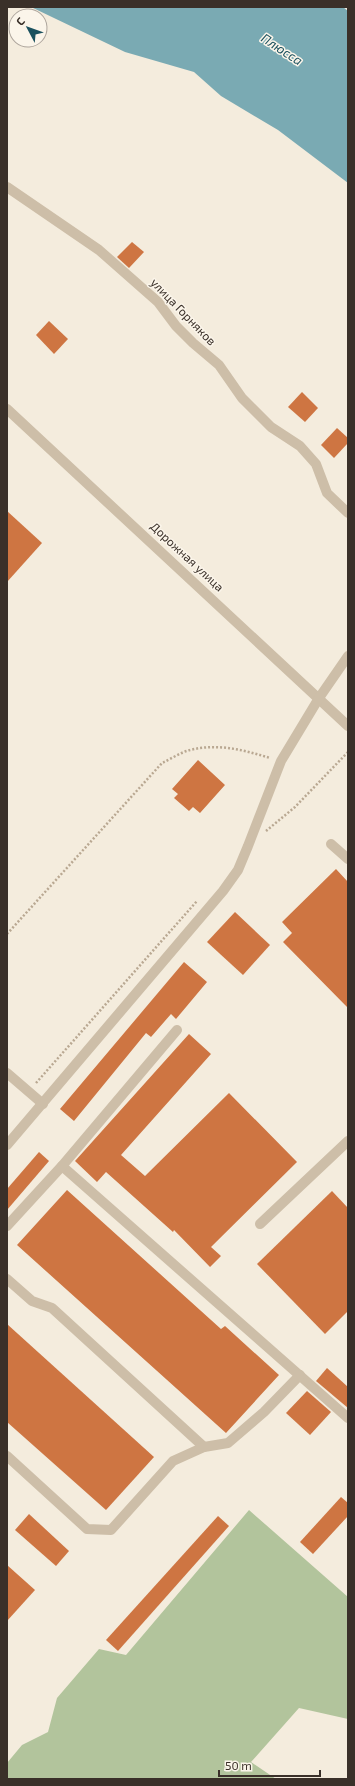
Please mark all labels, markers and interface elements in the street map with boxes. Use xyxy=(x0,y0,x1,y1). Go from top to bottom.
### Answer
north arrow xyxy=(8,8,48,48)
text: С xyxy=(13,14,27,28)
water label: Плюсса xyxy=(258,30,306,68)
street label: улица Горняков xyxy=(147,275,219,348)
street label: Дорожная улица xyxy=(148,519,227,594)
scale bar xyxy=(219,1752,320,1778)
text: 50 m xyxy=(225,1758,252,1772)

